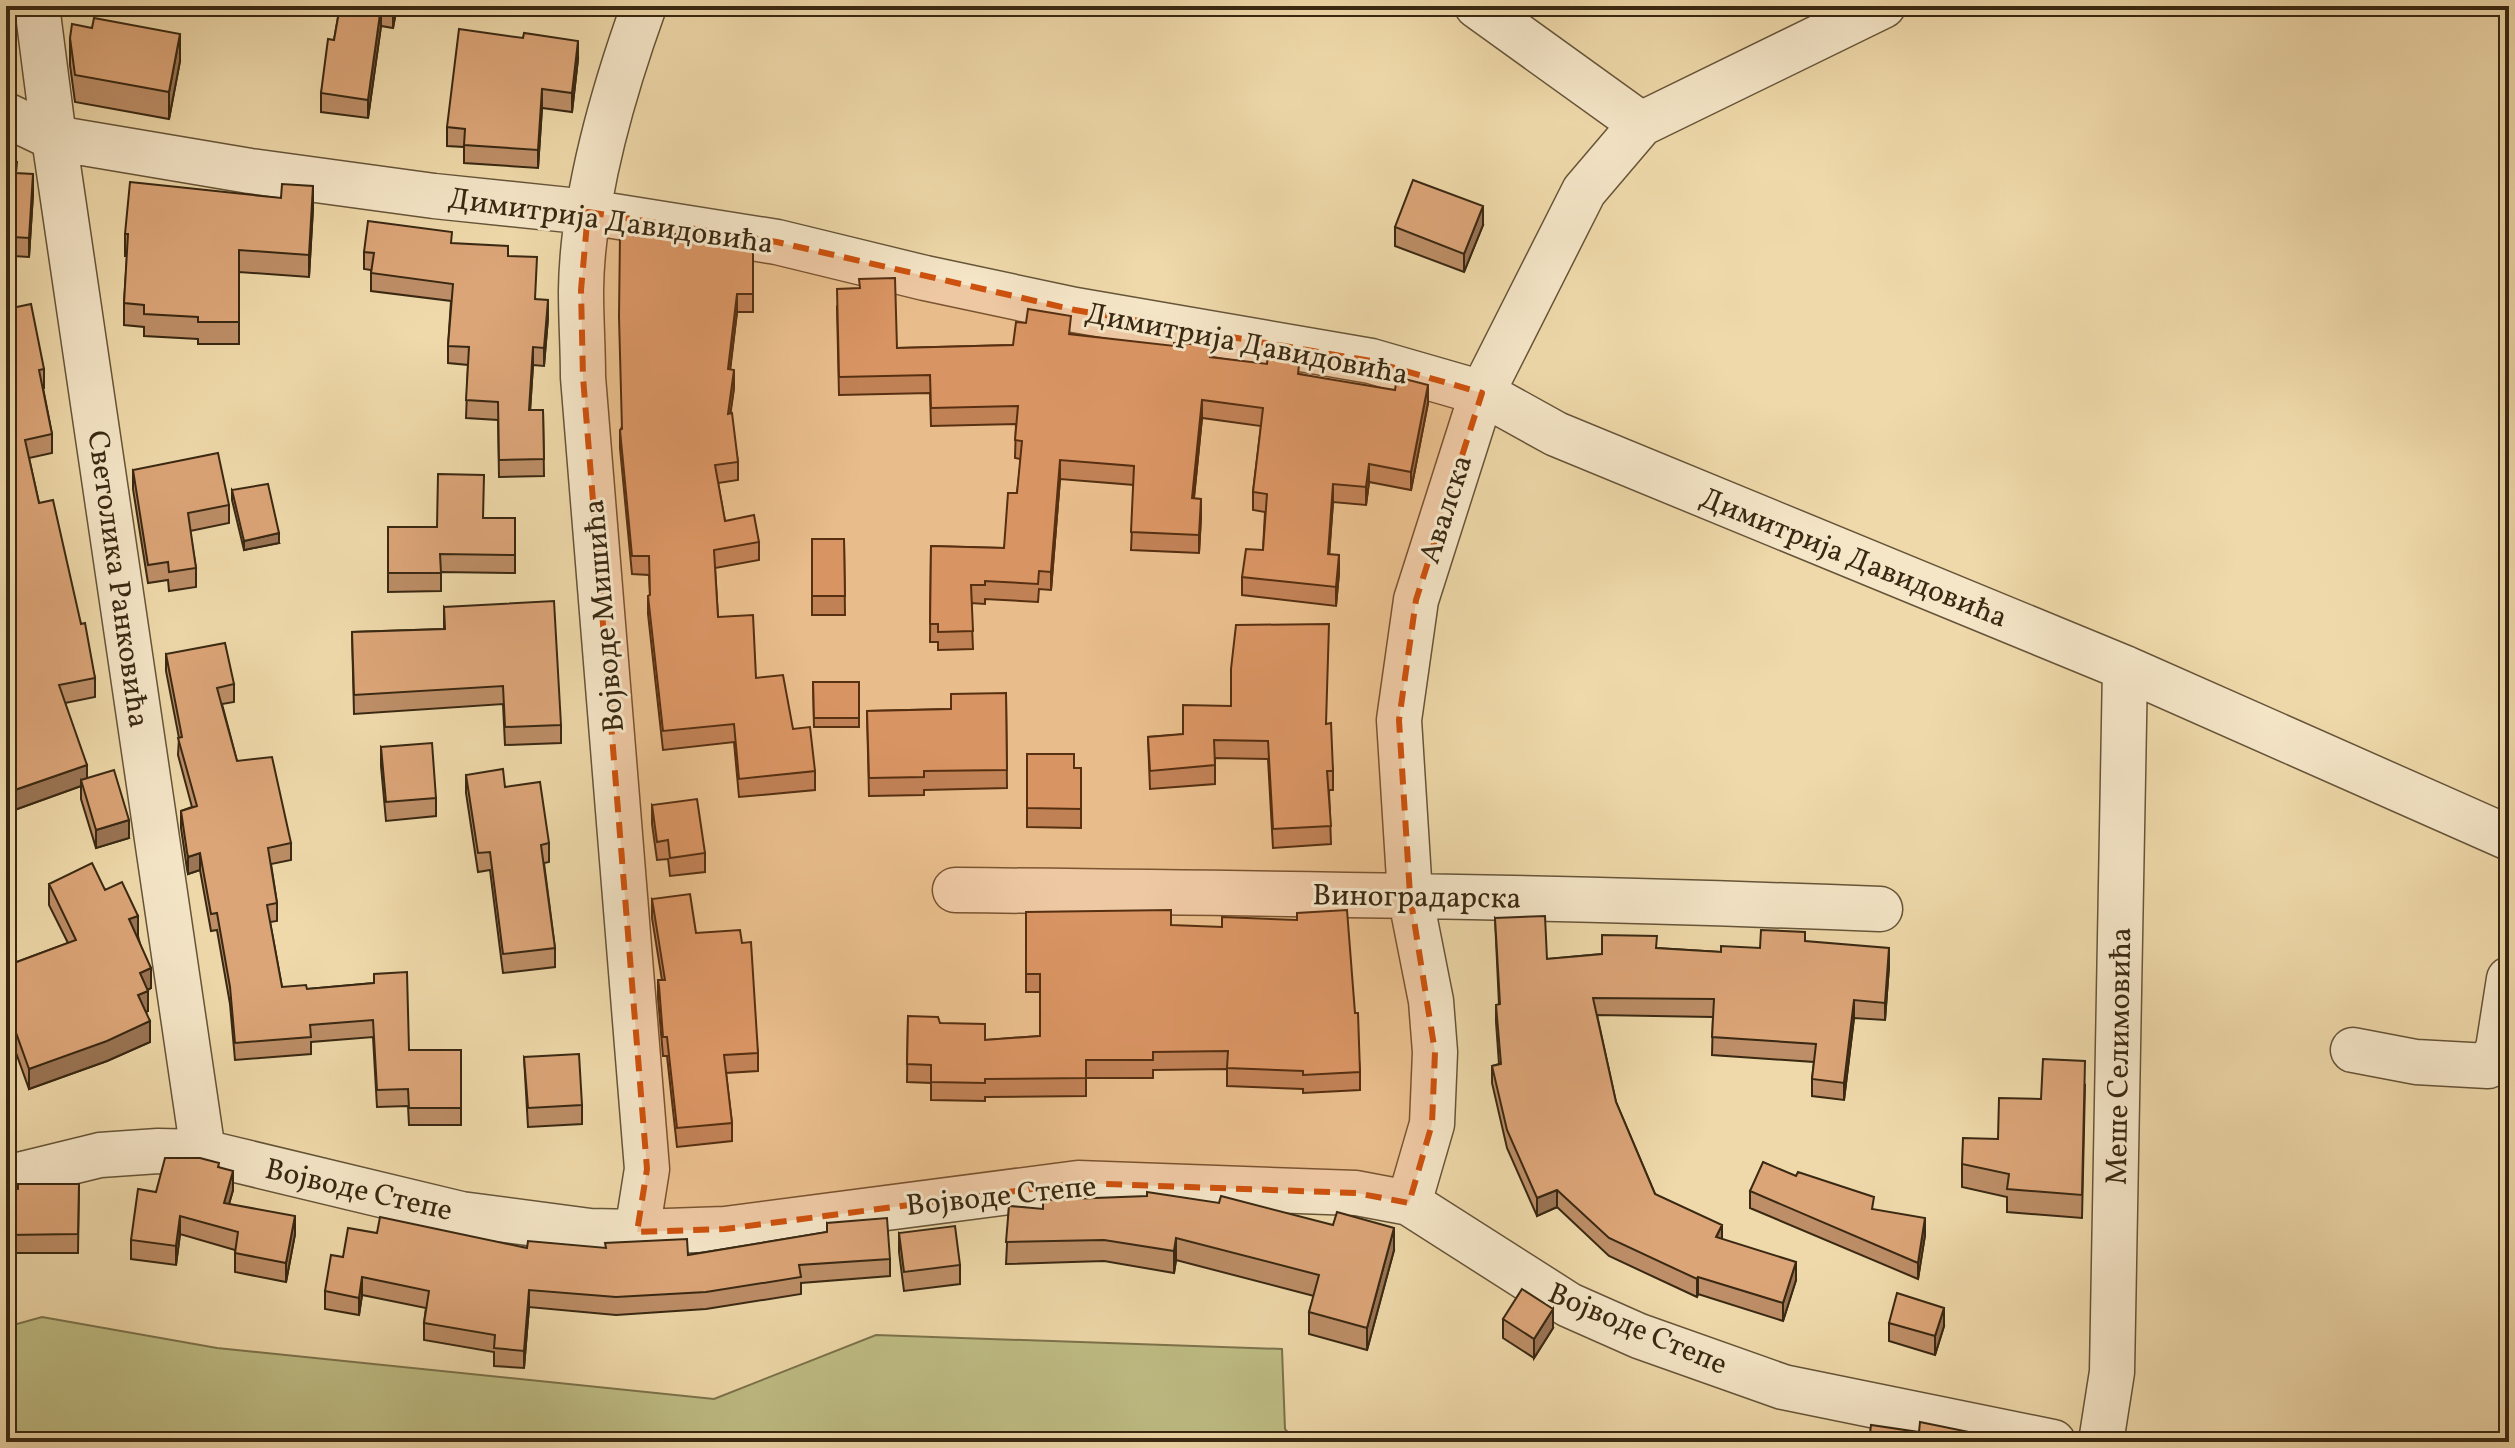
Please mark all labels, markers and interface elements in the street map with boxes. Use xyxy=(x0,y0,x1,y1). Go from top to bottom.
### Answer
street label: Димитрија Давидовића xyxy=(445,178,776,266)
street label: Димитрија Давидовића xyxy=(1082,293,1412,397)
street label: Светолика Ранковића xyxy=(75,428,159,731)
street label: Авалска xyxy=(1410,450,1484,569)
street label: Димитрија Давидовића xyxy=(1693,478,2013,640)
street label: Војводе Мишића xyxy=(574,498,636,734)
street label: Виноградарска xyxy=(1312,875,1522,921)
street label: Меше Селимовића xyxy=(2097,927,2143,1185)
street label: Војводе Степе xyxy=(261,1149,456,1233)
street label: Војводе Степе xyxy=(904,1166,1098,1228)
street label: Војводе Степе xyxy=(1541,1273,1733,1386)

